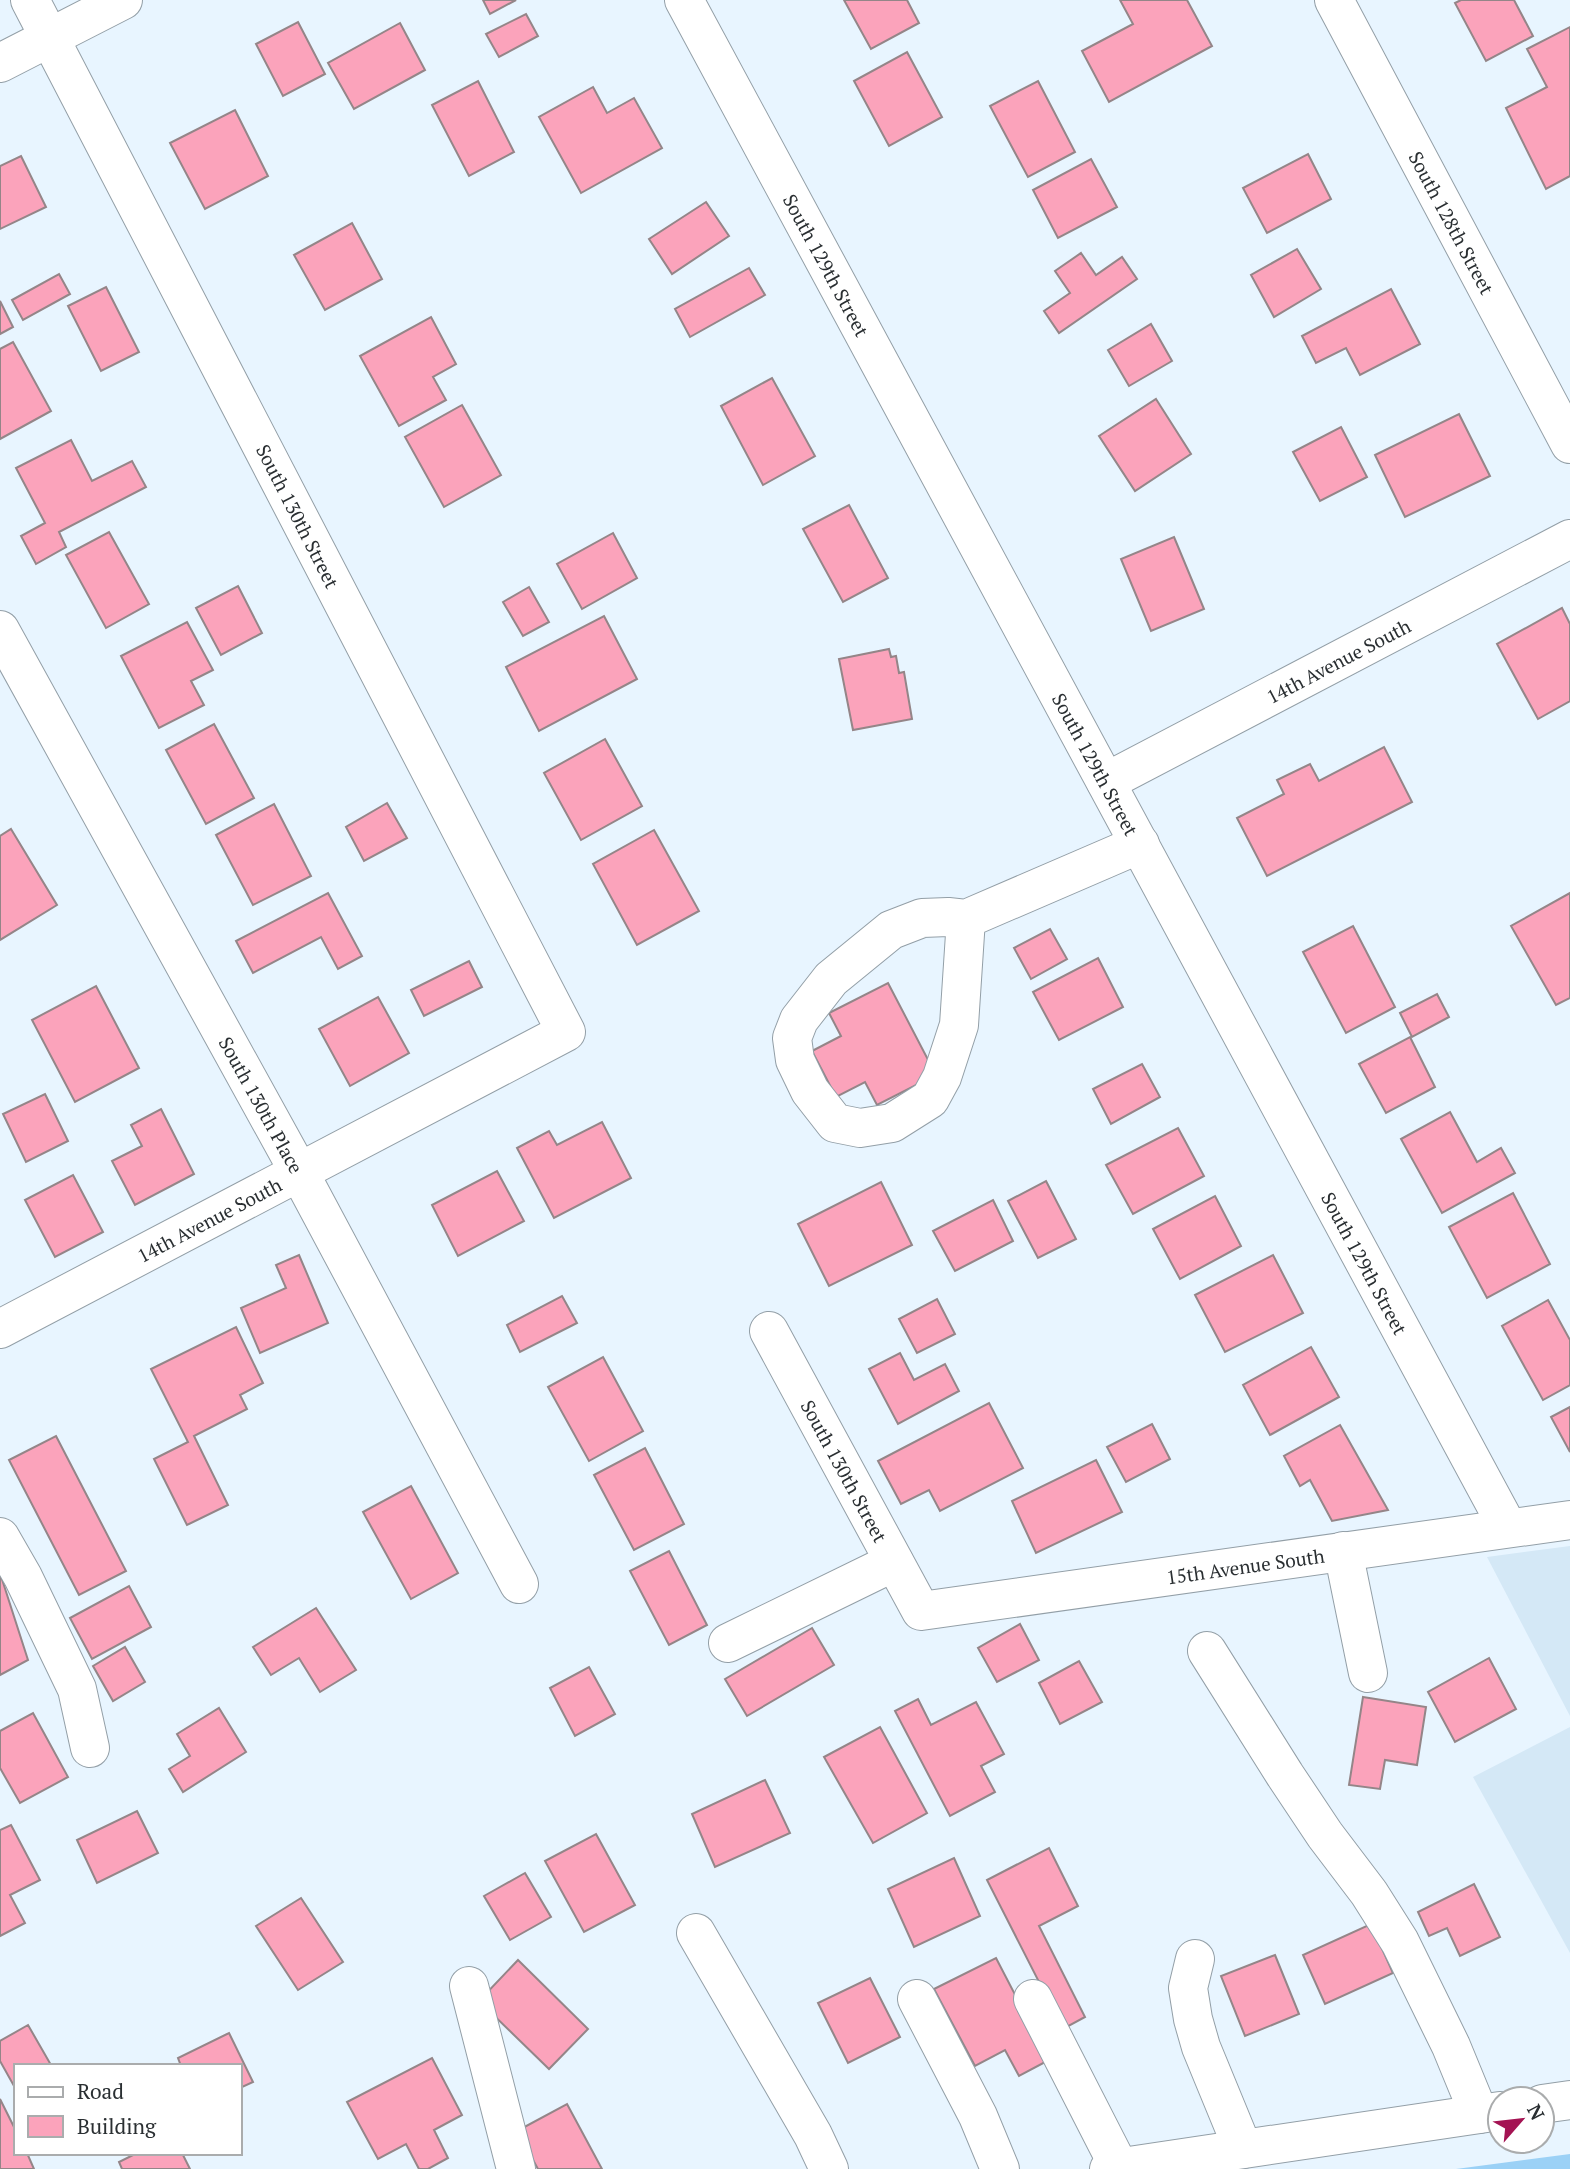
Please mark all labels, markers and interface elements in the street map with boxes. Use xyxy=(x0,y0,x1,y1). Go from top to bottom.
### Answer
street label: South 128th Street xyxy=(1404,147,1500,298)
street label: South 129th Street xyxy=(778,189,875,341)
street label: South 130th Street xyxy=(251,440,345,592)
street label: 14th Avenue South xyxy=(1262,612,1415,709)
street label: South 129th Street xyxy=(1047,688,1145,840)
street label: South 130th Place xyxy=(214,1032,310,1177)
street label: 14th Avenue South xyxy=(133,1171,285,1267)
street label: South 129th Street xyxy=(1317,1187,1414,1339)
street label: South 130th Street xyxy=(796,1395,894,1546)
street label: 15th Avenue South xyxy=(1165,1542,1326,1589)
legend xyxy=(14,2064,242,2155)
text: Road xyxy=(77,2077,124,2105)
north arrow xyxy=(1486,2085,1556,2155)
text: N xyxy=(1522,2100,1551,2125)
text: Building xyxy=(77,2112,157,2140)

